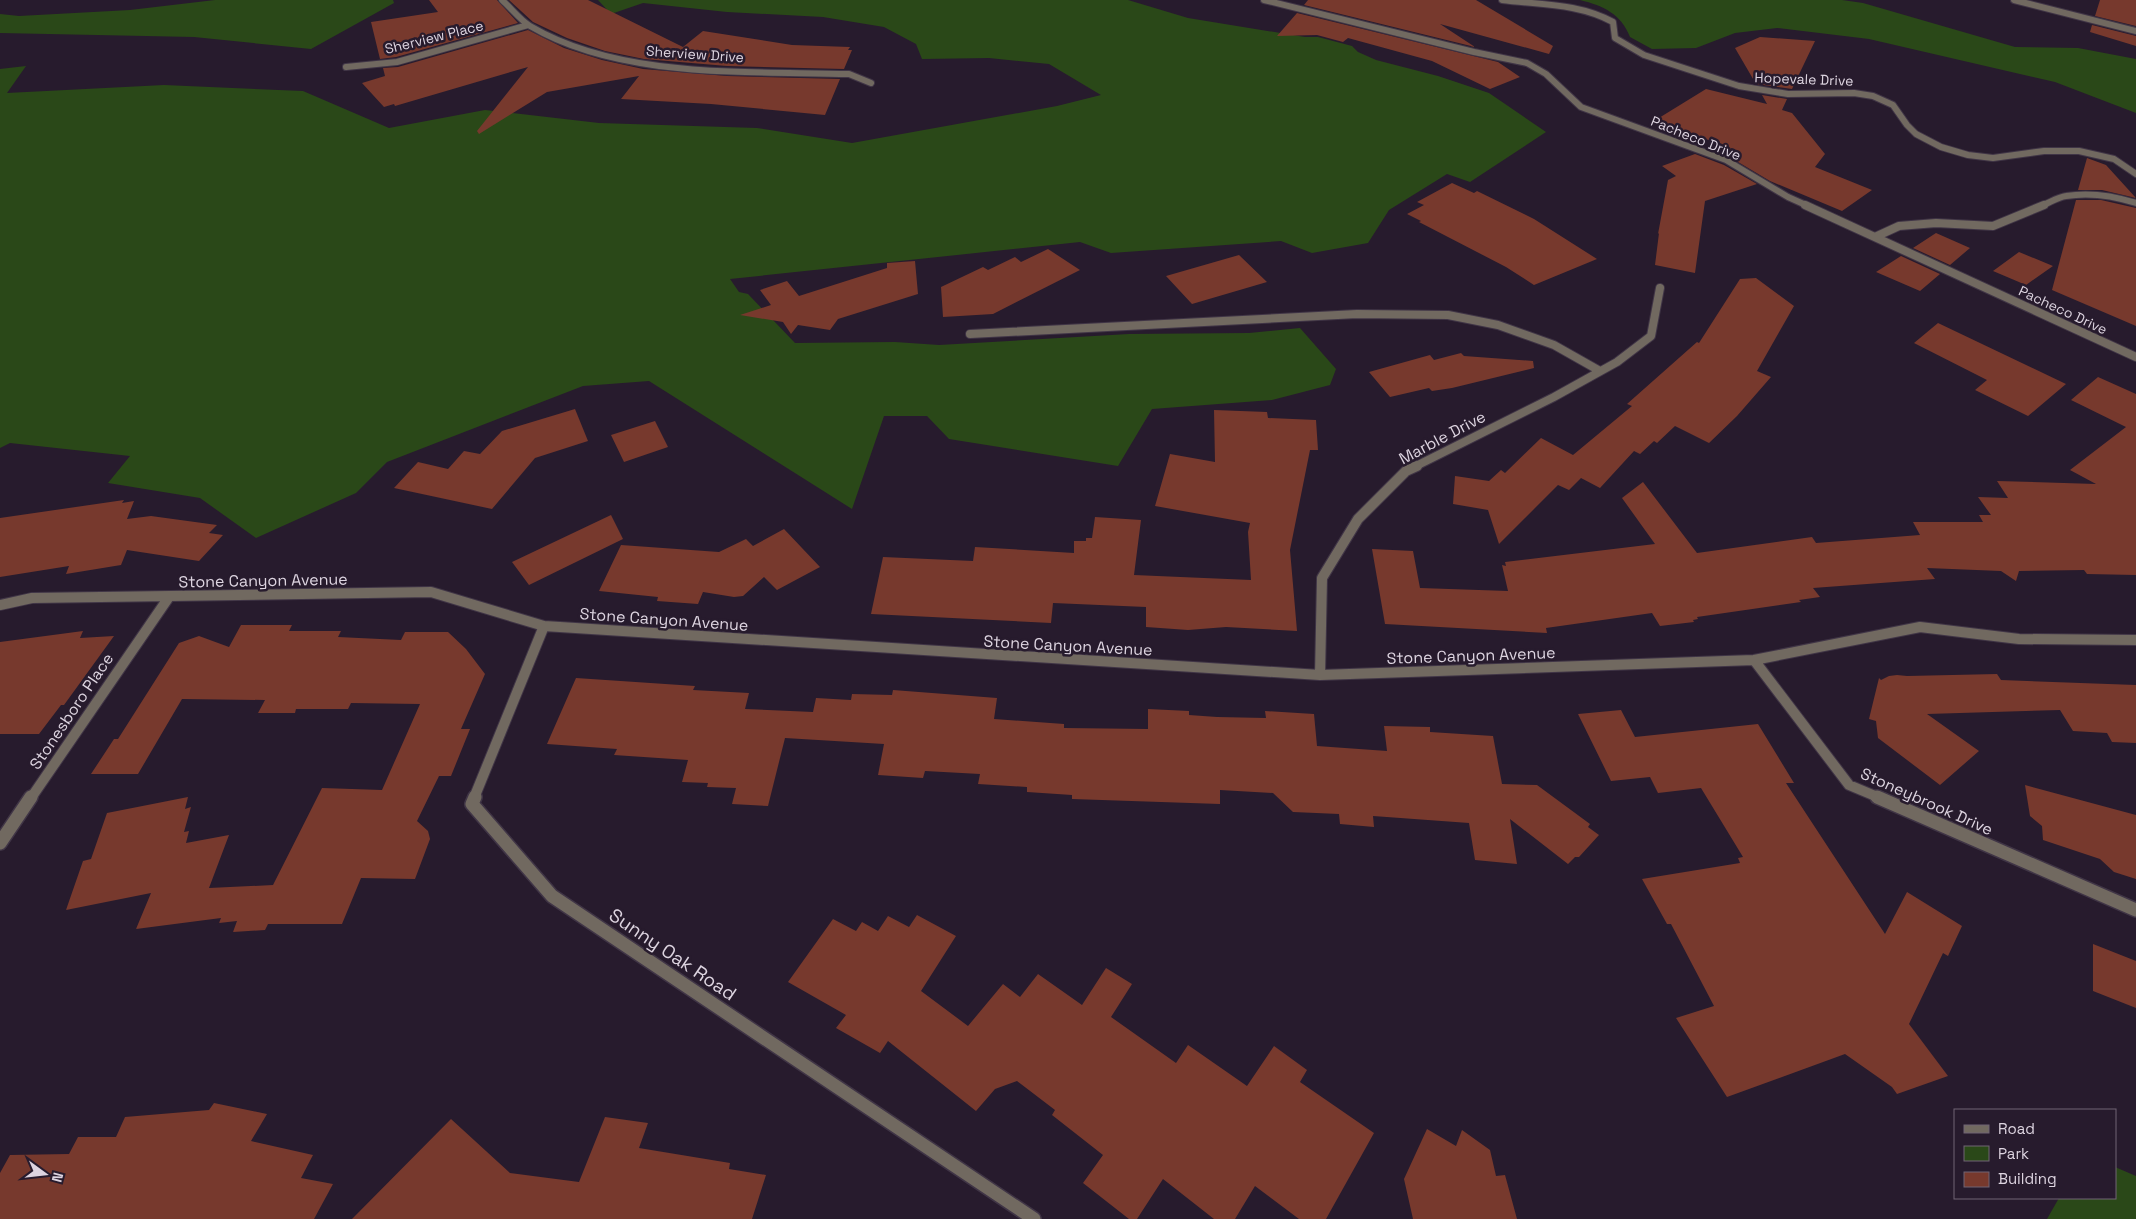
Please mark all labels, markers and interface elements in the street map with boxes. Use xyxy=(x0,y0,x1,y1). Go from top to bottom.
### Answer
street label: Sherview Place xyxy=(383,16,485,58)
street label: Sherview Drive xyxy=(645,42,745,66)
street label: Hopevale Drive xyxy=(1754,68,1854,90)
street label: Pacheco Drive xyxy=(1648,112,1744,164)
street label: Pacheco Drive xyxy=(2016,282,2110,338)
street label: Marble Drive xyxy=(1395,406,1489,469)
street label: Stone Canyon Avenue xyxy=(178,569,348,592)
street label: Stone Canyon Avenue xyxy=(579,603,749,636)
street label: Stone Canyon Avenue xyxy=(983,631,1153,660)
street label: Stone Canyon Avenue xyxy=(1386,642,1556,669)
street label: Stonesboro Place xyxy=(25,649,118,774)
street label: Stoneybrook Drive xyxy=(1857,763,1996,840)
street label: Sunny Oak Road xyxy=(604,903,741,1006)
legend xyxy=(1954,1109,2116,1199)
text: Road xyxy=(1998,1119,2035,1138)
text: Park xyxy=(1998,1144,2029,1163)
north arrow xyxy=(20,1149,70,1199)
text: Building xyxy=(1998,1169,2057,1188)
text: N xyxy=(48,1170,67,1184)

